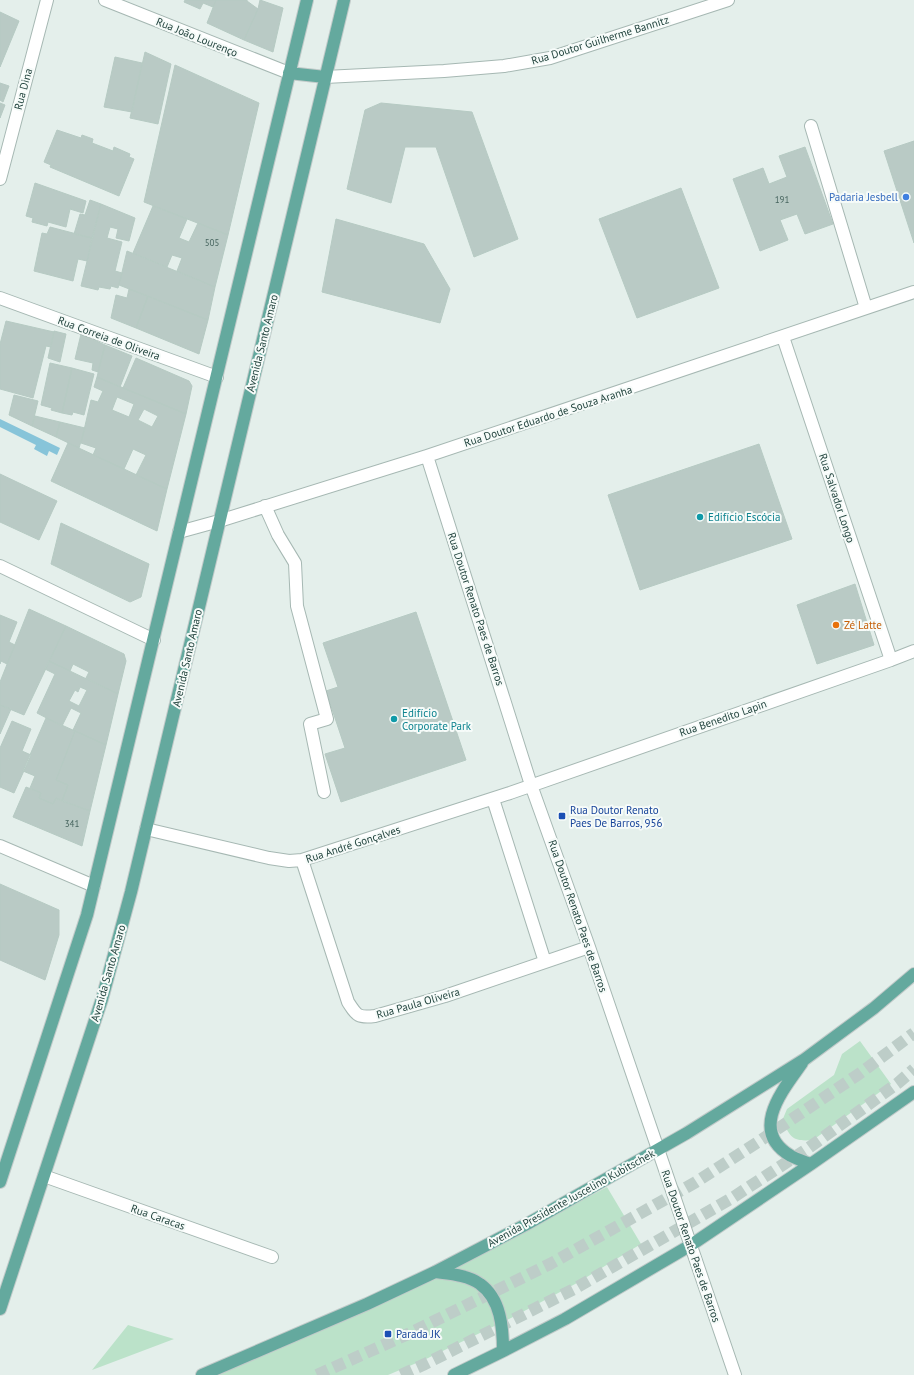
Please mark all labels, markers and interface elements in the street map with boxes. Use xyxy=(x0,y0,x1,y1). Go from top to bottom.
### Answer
street label: Rua Doutor Guilherme Bannitz xyxy=(530,12,671,68)
street label: Rua João Lourenço xyxy=(154,14,240,60)
street label: Rua Dina xyxy=(11,67,35,111)
place label: Padaria Jesbell xyxy=(829,190,899,204)
marker: Padaria Jesbell xyxy=(901,192,911,202)
house number: 191 xyxy=(775,194,789,205)
house number: 505 xyxy=(205,237,219,248)
street label: Avenida Santo Amaro xyxy=(243,293,281,393)
street label: Rua Correia de Oliveira xyxy=(56,313,162,363)
street label: Rua Doutor Eduardo de Souza Aranha xyxy=(462,382,634,450)
street label: Rua Salvador Longo xyxy=(816,451,858,545)
place label: Edifício Escócia xyxy=(708,510,780,524)
marker: Edifício Escócia xyxy=(695,512,705,522)
street label: Rua Doutor Renato Paes de Barros xyxy=(445,531,508,688)
street label: Avenida Santo Amaro xyxy=(169,608,205,708)
place label: Zé Latte xyxy=(844,618,882,632)
marker: Zé Latte xyxy=(831,620,841,630)
street label: Rua Benedito Lapin xyxy=(677,696,769,740)
place label: Edifício Corporate Park xyxy=(402,706,472,733)
marker: Edifício Corporate Park xyxy=(389,714,399,724)
place label: Rua Doutor Renato Paes De Barros, 956 xyxy=(570,803,663,830)
marker: Rua Doutor Renato Paes De Barros, 956 xyxy=(557,811,567,821)
house number: 341 xyxy=(65,818,79,829)
street label: Rua André Gonçalves xyxy=(304,822,402,866)
street label: Rua Doutor Renato Paes de Barros xyxy=(545,838,611,994)
street label: Avenida Santo Amaro xyxy=(87,923,129,1023)
street label: Rua Paula Oliveira xyxy=(375,984,461,1022)
street label: Avenida Presidente Juscelino Kubitschek xyxy=(485,1146,658,1250)
street label: Rua Doutor Renato Paes de Barros xyxy=(658,1168,724,1324)
street label: Rua Caracas xyxy=(129,1201,187,1233)
place label: Parada JK xyxy=(396,1327,441,1341)
marker: Parada JK xyxy=(383,1329,393,1339)

